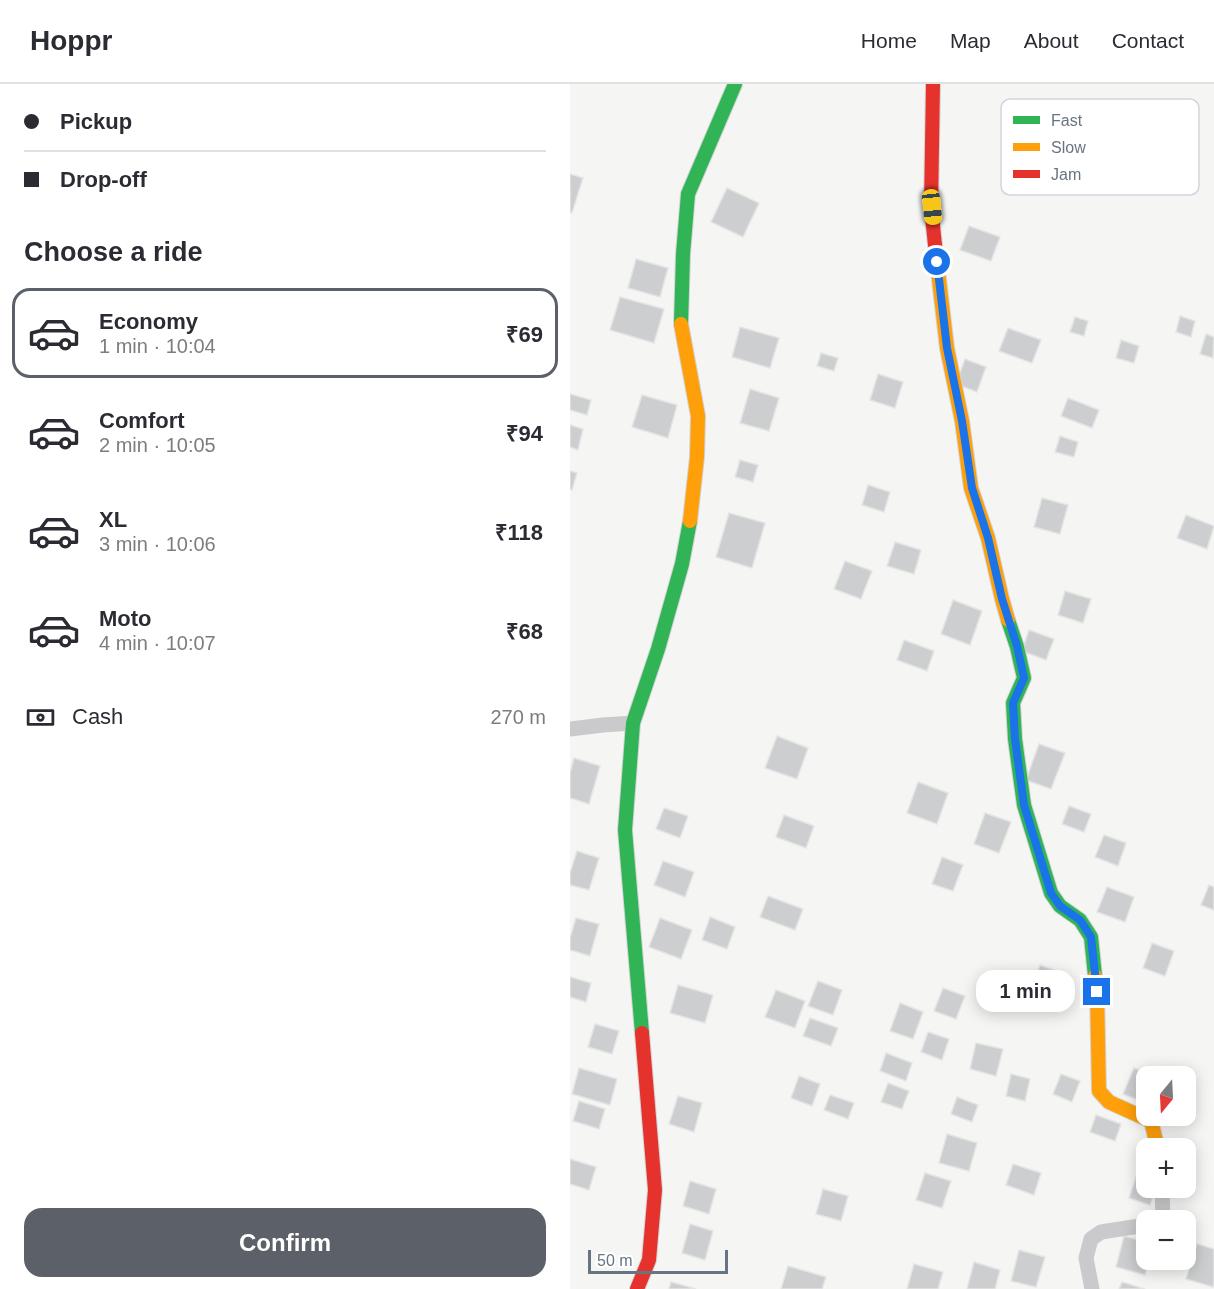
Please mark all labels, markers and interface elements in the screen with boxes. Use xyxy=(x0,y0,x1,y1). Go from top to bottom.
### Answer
text: Hoppr xyxy=(30,25,112,56)
text: Home xyxy=(861,29,917,52)
text: Map xyxy=(950,29,991,52)
text: About xyxy=(1024,29,1079,52)
text: Contact xyxy=(1112,29,1184,52)
legend xyxy=(1001,99,1199,195)
text: Pickup xyxy=(60,109,132,134)
text: Fast xyxy=(1051,112,1083,129)
text: Slow xyxy=(1051,139,1086,156)
text: Jam xyxy=(1051,166,1081,183)
text: Drop-off xyxy=(60,167,147,192)
car xyxy=(921,188,943,226)
text: Choose a ride xyxy=(24,237,203,267)
route start xyxy=(923,248,950,275)
icon: car xyxy=(27,306,81,360)
text: Economy xyxy=(99,309,198,334)
text: ₹69 xyxy=(506,322,543,347)
text: 1 min · 10:04 xyxy=(99,335,216,357)
icon: car xyxy=(27,405,81,459)
text: Comfort xyxy=(99,408,185,433)
text: ₹94 xyxy=(506,421,543,446)
text: 2 min · 10:05 xyxy=(99,434,216,456)
icon: car xyxy=(27,504,81,558)
text: XL xyxy=(99,507,127,532)
text: ₹118 xyxy=(495,520,543,545)
text: 3 min · 10:06 xyxy=(99,533,216,555)
icon: car xyxy=(27,603,81,657)
text: Moto xyxy=(99,606,152,631)
text: ₹68 xyxy=(506,619,543,644)
text: 4 min · 10:07 xyxy=(99,632,216,654)
icon: cash xyxy=(24,701,57,734)
text: Cash xyxy=(72,704,123,729)
text: 270 m xyxy=(490,706,546,728)
callout: 1 min xyxy=(977,971,1076,1013)
route end xyxy=(1083,978,1110,1005)
text: 1 min xyxy=(999,980,1052,1002)
north arrow xyxy=(1136,1066,1196,1126)
map controls xyxy=(1136,1066,1196,1270)
button: + xyxy=(1136,1138,1196,1198)
button: Confirm xyxy=(24,1208,546,1277)
button: − xyxy=(1136,1210,1196,1270)
scale bar xyxy=(588,1247,728,1274)
text: 50 m xyxy=(597,1252,633,1269)

